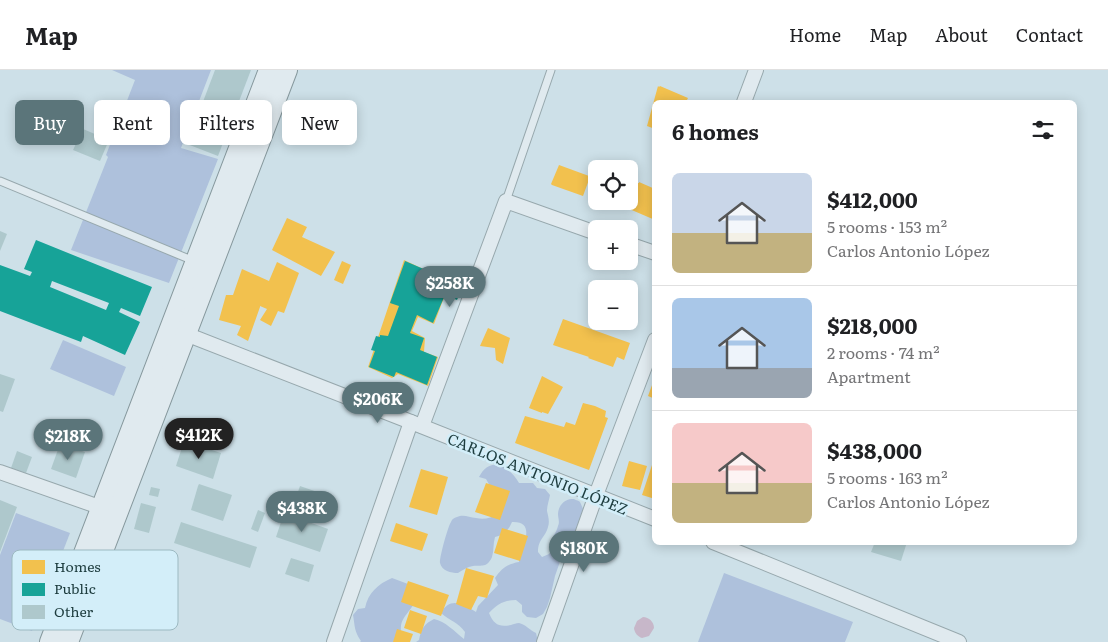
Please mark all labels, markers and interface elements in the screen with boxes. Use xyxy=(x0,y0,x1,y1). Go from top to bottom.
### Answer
text: Map xyxy=(25,17,78,52)
text: Home xyxy=(789,21,841,48)
text: Map xyxy=(869,21,907,48)
text: About xyxy=(935,21,988,48)
text: Contact xyxy=(1016,21,1083,48)
chip: Buy xyxy=(15,100,84,145)
chip: Rent xyxy=(94,100,170,145)
chip: Filters xyxy=(180,100,272,145)
chip: New xyxy=(282,100,357,145)
text: 6 homes xyxy=(672,115,759,146)
icon: filters xyxy=(1029,116,1057,144)
map controls xyxy=(588,160,638,330)
button: locate xyxy=(588,160,638,210)
text: $412,000 xyxy=(827,183,918,214)
icon: home xyxy=(712,193,772,253)
text: 5 rooms · 153 m² xyxy=(827,214,947,238)
button: + xyxy=(588,220,638,270)
text: Carlos Antonio López xyxy=(827,238,989,262)
pin: $258K xyxy=(415,266,485,308)
text: $258K xyxy=(426,270,474,294)
button: − xyxy=(588,280,638,330)
text: $218,000 xyxy=(827,309,918,340)
icon: home xyxy=(712,318,772,378)
text: 2 rooms · 74 m² xyxy=(827,340,940,364)
text: Apartment xyxy=(827,364,911,388)
pin: $206K xyxy=(343,382,413,424)
text: $206K xyxy=(353,386,403,410)
pin: $218K xyxy=(33,418,103,461)
pin: $412K xyxy=(164,418,234,460)
text: $412K xyxy=(176,422,222,446)
text: $218K xyxy=(45,423,91,447)
street label: CARLOS ANTONIO LÓPEZ xyxy=(444,426,632,520)
text: $438,000 xyxy=(827,434,922,465)
icon: home xyxy=(712,443,772,503)
text: 5 rooms · 163 m² xyxy=(827,465,948,489)
text: Carlos Antonio López xyxy=(827,489,989,513)
pin: $438K xyxy=(267,490,337,533)
text: $438K xyxy=(277,495,327,519)
pin: $180K xyxy=(549,530,619,573)
text: $180K xyxy=(560,535,608,559)
legend xyxy=(12,550,178,630)
text: Homes xyxy=(54,556,101,576)
text: Public xyxy=(54,578,96,598)
text: Other xyxy=(54,601,94,621)

